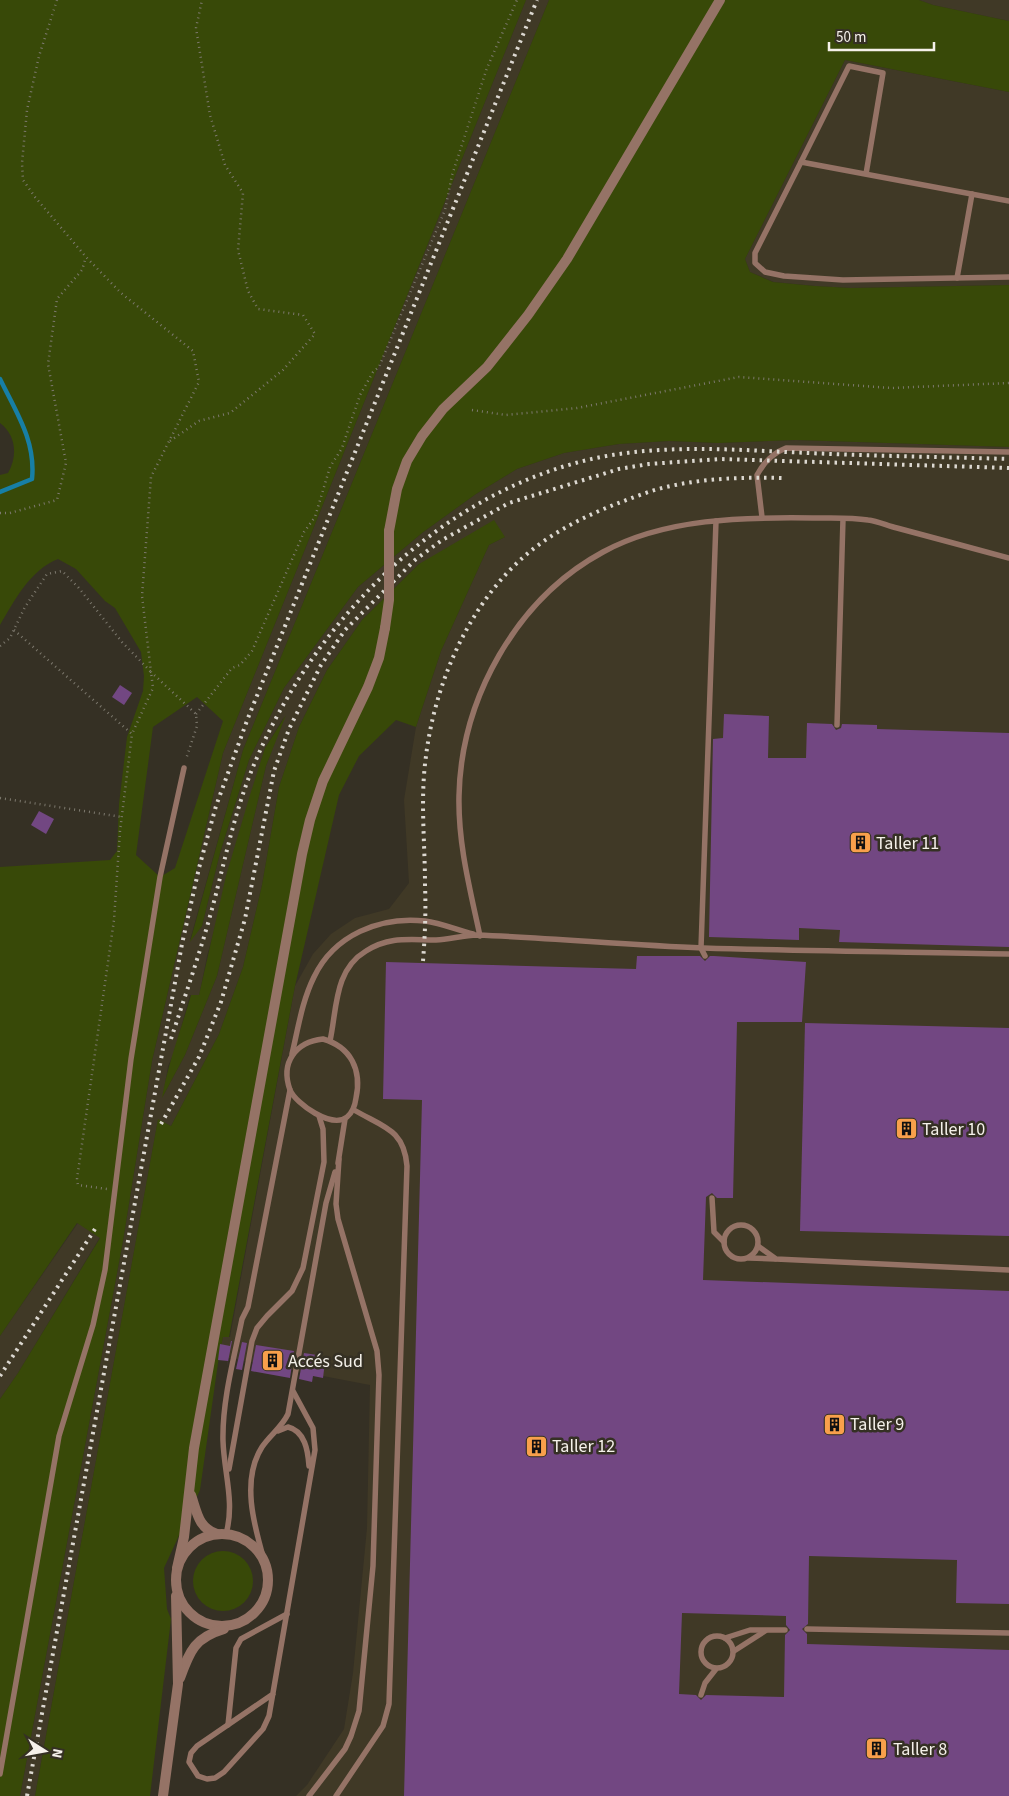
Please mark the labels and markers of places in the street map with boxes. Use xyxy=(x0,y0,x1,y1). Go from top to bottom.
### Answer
building icon: Taller 11 xyxy=(848,831,872,855)
place label: Taller 11 xyxy=(876,831,939,856)
building icon: Taller 10 xyxy=(894,1117,918,1141)
place label: Taller 10 xyxy=(922,1117,985,1142)
building icon: Accés Sud xyxy=(260,1349,284,1373)
place label: Accés Sud xyxy=(288,1349,363,1374)
building icon: Taller 9 xyxy=(822,1412,846,1436)
place label: Taller 9 xyxy=(850,1412,904,1437)
building icon: Taller 12 xyxy=(524,1434,548,1458)
place label: Taller 12 xyxy=(552,1434,615,1459)
building icon: Taller 8 xyxy=(865,1737,889,1761)
place label: Taller 8 xyxy=(893,1737,947,1762)

